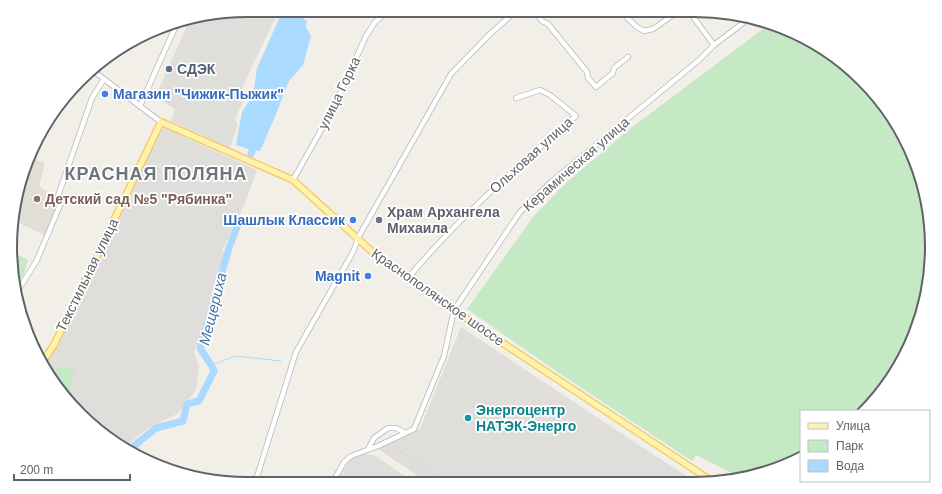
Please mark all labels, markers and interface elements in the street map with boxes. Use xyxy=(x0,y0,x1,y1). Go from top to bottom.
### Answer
street label: улица Горка xyxy=(315,54,364,132)
place label: СДЭК xyxy=(177,61,216,77)
marker: СДЭК xyxy=(164,64,174,74)
place label: Магазин "Чижик-Пыжик" xyxy=(113,86,284,102)
marker: Магазин "Чижик-Пыжик" xyxy=(100,89,110,99)
street label: Керамическая улица xyxy=(520,113,632,214)
street label: Ольховая улица xyxy=(486,114,576,196)
district label: КРАСНАЯ ПОЛЯНА xyxy=(65,164,247,184)
place label: Детский сад №5 "Рябинка" xyxy=(45,191,232,207)
marker: Детский сад №5 "Рябинка" xyxy=(32,194,42,204)
place label: Храм Архангела Михаила xyxy=(387,204,500,236)
place label: Шашлык Классик xyxy=(223,212,346,228)
marker: Шашлык Классик xyxy=(348,215,358,225)
marker: Храм Архангела Михаила xyxy=(374,215,384,225)
street label: Текстильная улица xyxy=(53,216,121,334)
street label: Краснополянское шоссе xyxy=(369,245,508,349)
place label: Magnit xyxy=(315,268,360,284)
water label: Мещериха xyxy=(195,271,230,347)
marker: Magnit xyxy=(363,271,373,281)
place label: Энергоцентр НАТЭК-Энерго xyxy=(476,402,576,434)
legend xyxy=(800,410,930,482)
marker: Энергоцентр НАТЭК-Энерго xyxy=(463,413,473,423)
text: Улица xyxy=(836,419,870,433)
text: Парк xyxy=(836,439,864,453)
scale bar xyxy=(14,456,130,482)
text: Вода xyxy=(836,459,864,473)
text: 200 m xyxy=(20,463,53,477)

